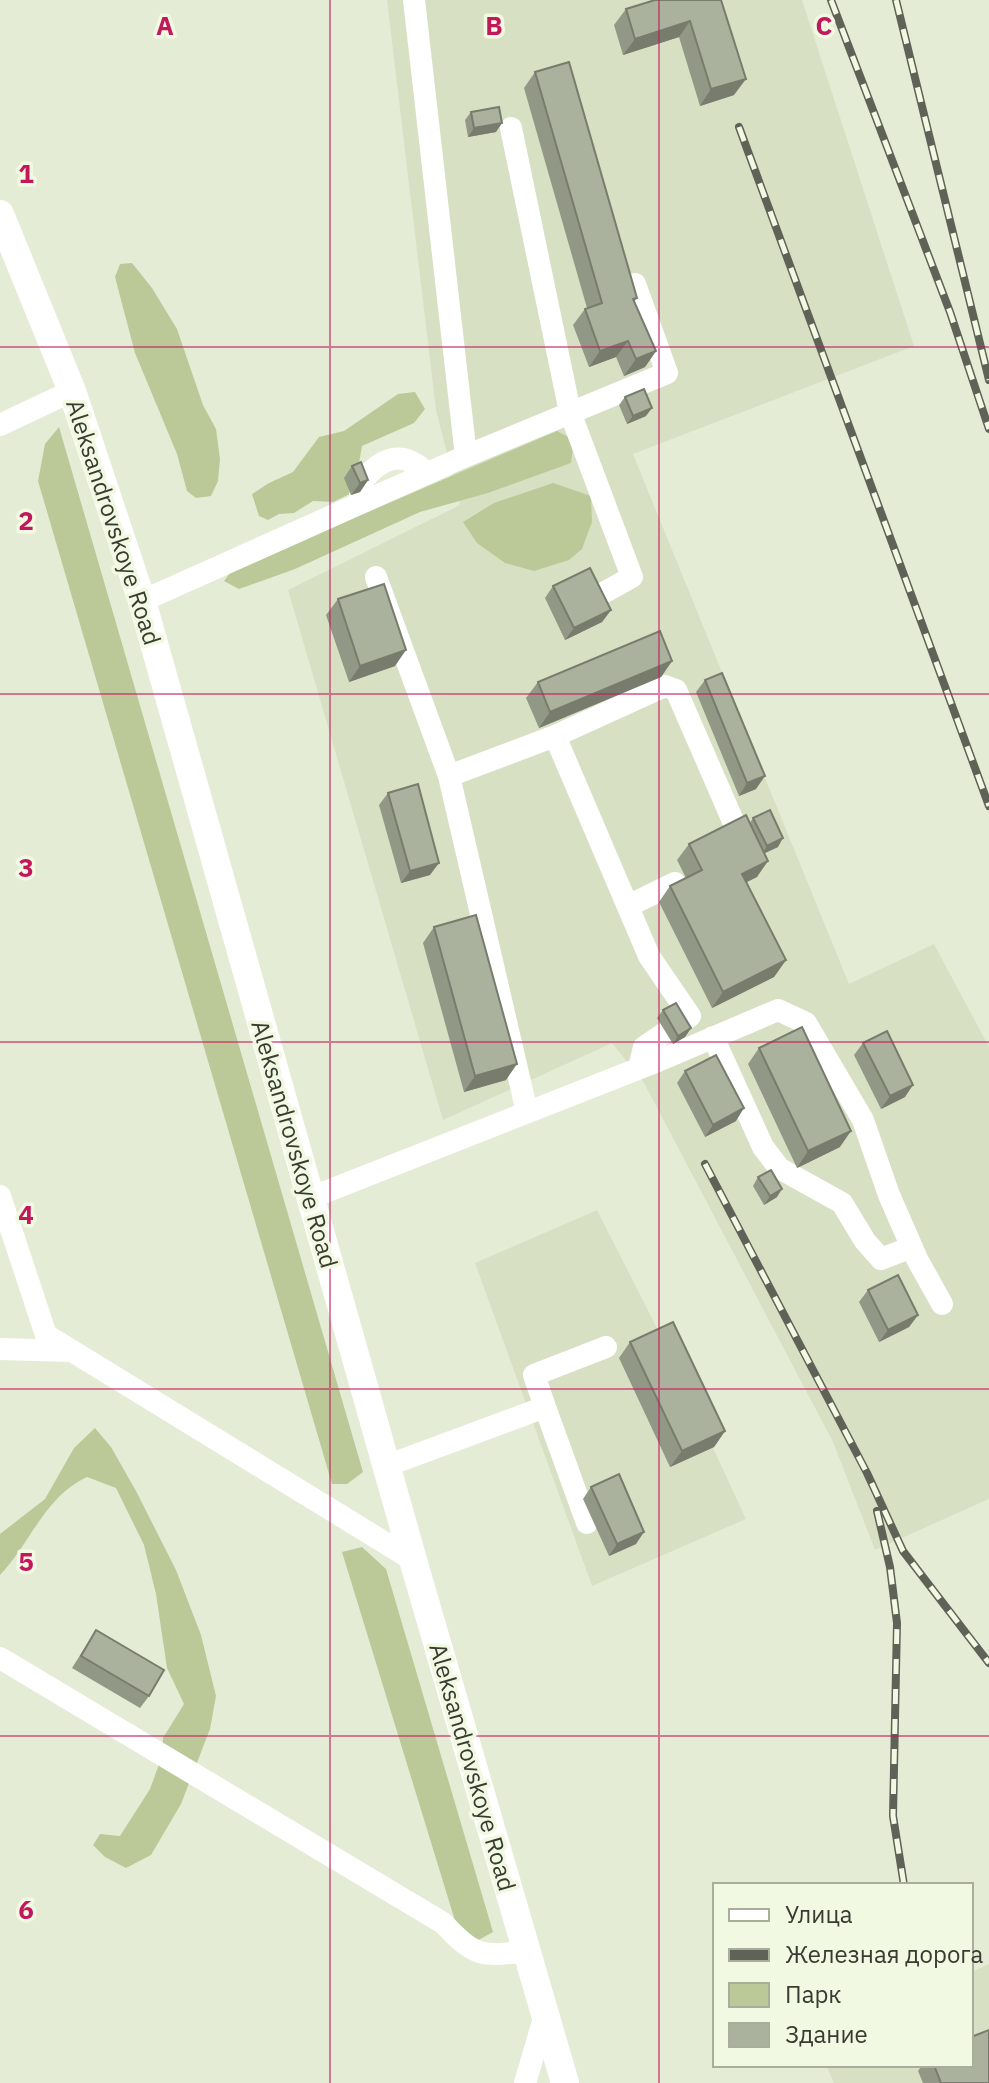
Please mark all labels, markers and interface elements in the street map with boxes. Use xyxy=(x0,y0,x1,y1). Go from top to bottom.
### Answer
text: A xyxy=(156,8,174,42)
text: B xyxy=(485,8,503,42)
text: C xyxy=(816,8,833,42)
text: 1 xyxy=(18,156,34,190)
street label: Aleksandrovskoye Road xyxy=(59,395,169,649)
text: 2 xyxy=(18,503,34,537)
text: 3 xyxy=(18,850,34,884)
street label: Aleksandrovskoye Road xyxy=(244,1016,346,1272)
text: 4 xyxy=(18,1197,34,1231)
text: 5 xyxy=(18,1544,34,1578)
street label: Aleksandrovskoye Road xyxy=(422,1639,524,1895)
legend xyxy=(713,1883,973,2067)
text: 6 xyxy=(18,1892,34,1926)
text: Улица xyxy=(785,1898,853,1930)
text: Железная дорога xyxy=(785,1938,983,1970)
text: Парк xyxy=(785,1978,842,2010)
text: Здание xyxy=(785,2018,868,2050)

